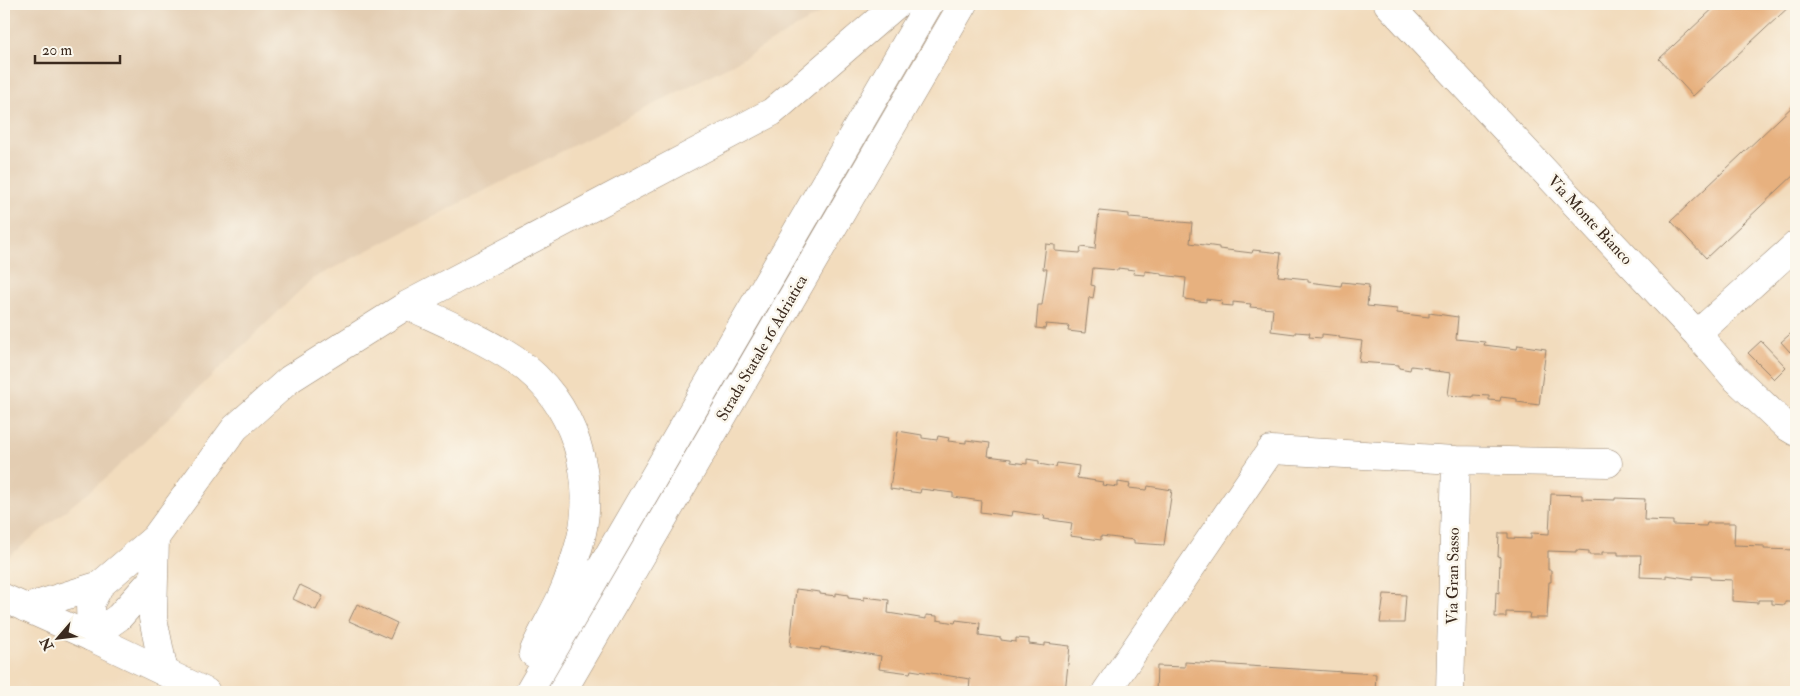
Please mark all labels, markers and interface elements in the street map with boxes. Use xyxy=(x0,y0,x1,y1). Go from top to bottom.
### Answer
scale bar xyxy=(35,32,120,64)
text: 20 m xyxy=(42,41,72,60)
street label: Via Monte Bianco xyxy=(1543,171,1637,269)
street label: Strada Statale 16 Adriatica xyxy=(712,271,812,425)
street label: Via Gran Sasso xyxy=(1442,527,1464,625)
north arrow xyxy=(32,614,82,664)
text: N xyxy=(36,634,58,654)

